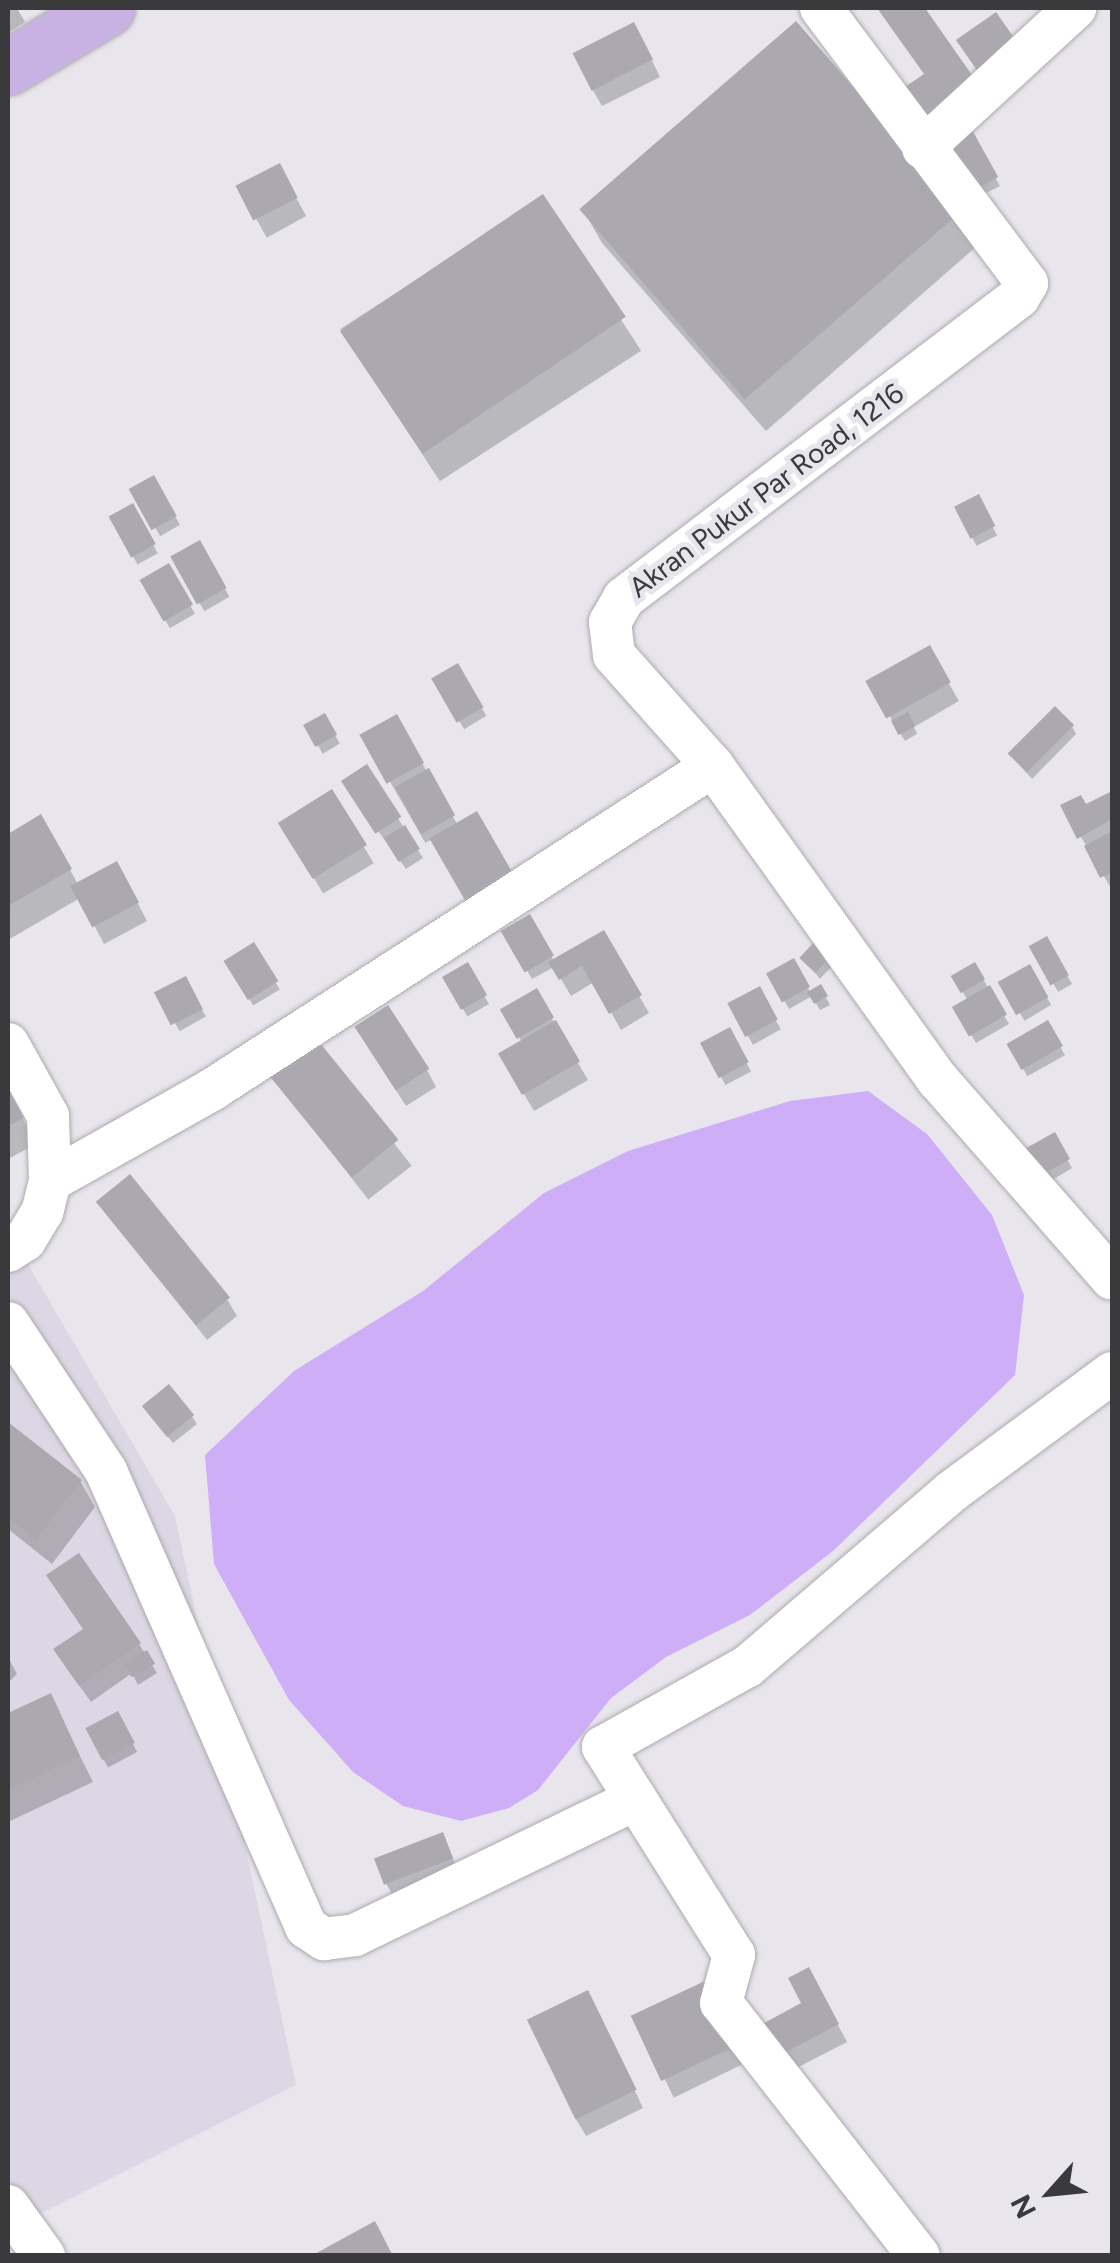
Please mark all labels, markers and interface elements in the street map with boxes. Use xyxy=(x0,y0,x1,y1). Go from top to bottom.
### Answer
street label: Akran Pukur Par Road, 1216 xyxy=(622,376,910,604)
north arrow xyxy=(1000,2143,1100,2243)
text: N xyxy=(1003,2189,1043,2224)

